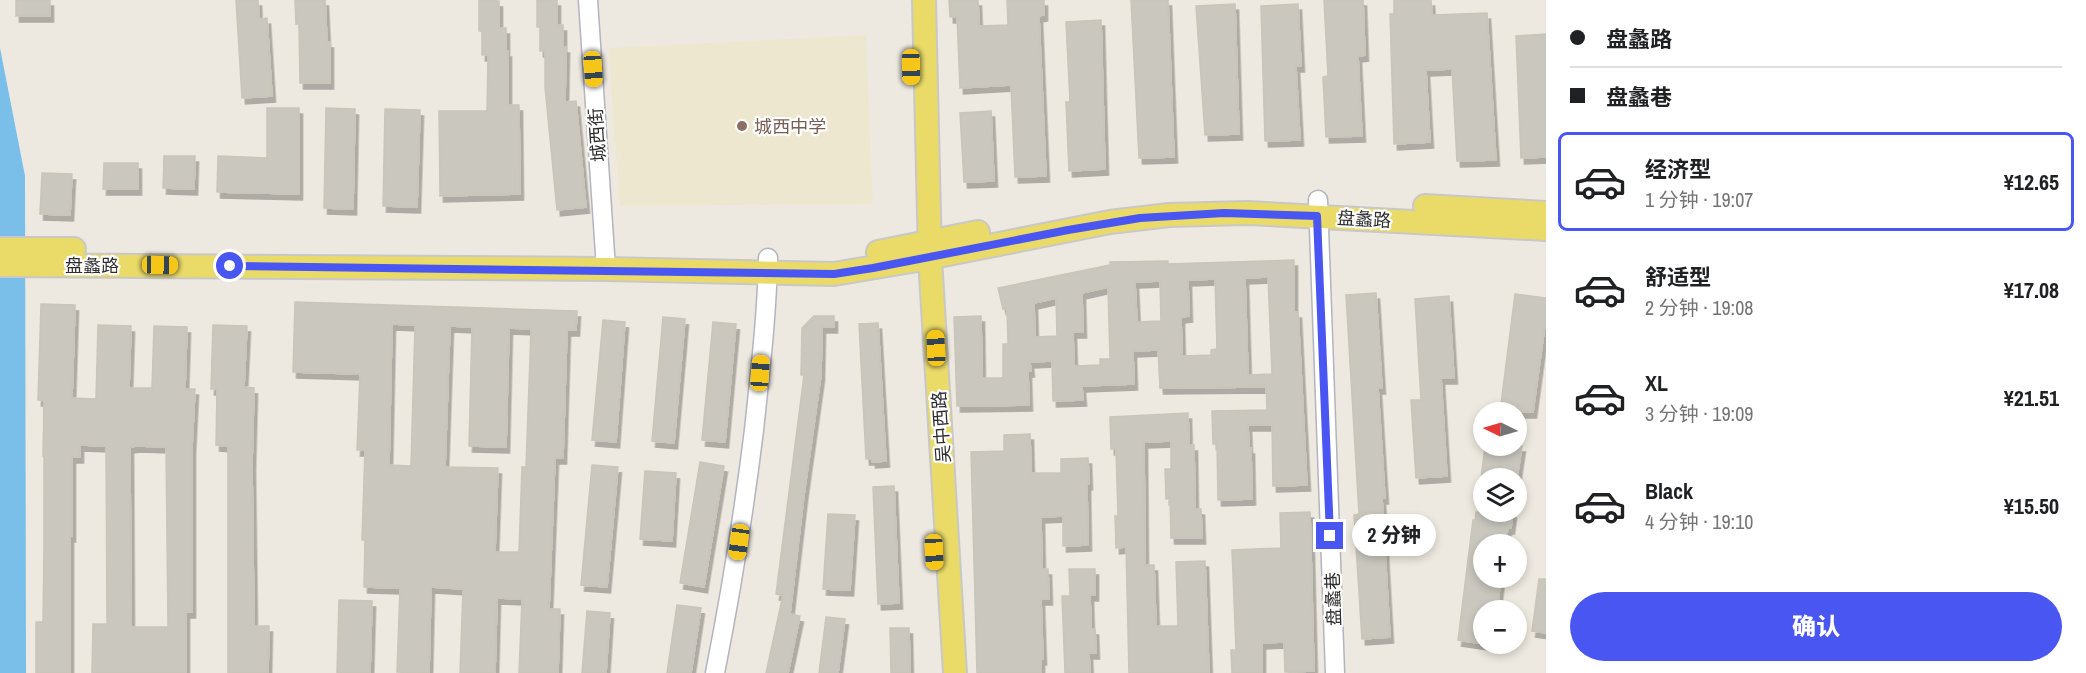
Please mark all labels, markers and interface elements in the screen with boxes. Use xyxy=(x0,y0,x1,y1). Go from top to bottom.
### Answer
text: 盘蠡路 xyxy=(1606,24,1672,54)
car xyxy=(902,49,920,85)
car xyxy=(583,50,603,88)
text: 盘蠡巷 xyxy=(1606,82,1672,112)
street label: 城西街 xyxy=(583,107,611,163)
place label: 城西中学 xyxy=(754,114,826,139)
marker: 城西中学 xyxy=(735,119,749,133)
text: 经济型 xyxy=(1645,154,1711,184)
icon: car xyxy=(1573,155,1627,209)
text: ¥12.65 xyxy=(2004,167,2059,197)
text: 1 分钟 · 19:07 xyxy=(1645,186,1753,213)
street label: 盘蠡路 xyxy=(1336,205,1392,233)
route start xyxy=(216,252,243,279)
street label: 盘蠡路 xyxy=(65,253,119,278)
car xyxy=(142,256,178,274)
text: 舒适型 xyxy=(1645,262,1711,292)
icon: car xyxy=(1573,263,1627,317)
text: ¥17.08 xyxy=(2004,275,2059,305)
text: 2 分钟 · 19:08 xyxy=(1645,294,1753,321)
car xyxy=(926,330,946,366)
car xyxy=(750,354,770,392)
text: XL xyxy=(1645,368,1668,398)
icon: car xyxy=(1573,371,1627,425)
text: ¥21.51 xyxy=(2004,383,2059,413)
street label: 吴中西路 xyxy=(926,390,956,464)
text: 3 分钟 · 19:09 xyxy=(1645,400,1753,427)
north arrow xyxy=(1473,402,1527,456)
map controls xyxy=(1473,402,1527,654)
button: layers xyxy=(1473,468,1527,522)
text: Black xyxy=(1645,476,1693,506)
icon: car xyxy=(1573,479,1627,533)
text: ¥15.50 xyxy=(2004,491,2059,521)
text: 4 分钟 · 19:10 xyxy=(1645,508,1753,535)
callout: 2 分钟 xyxy=(1351,515,1435,557)
text: 2 分钟 xyxy=(1367,521,1421,548)
route end xyxy=(1316,522,1343,549)
car xyxy=(728,523,750,561)
car xyxy=(924,534,944,570)
button: + xyxy=(1473,534,1527,588)
street label: 盘蠡巷 xyxy=(1320,572,1346,626)
button: 确认 xyxy=(1570,592,2062,661)
button: − xyxy=(1473,600,1527,654)

